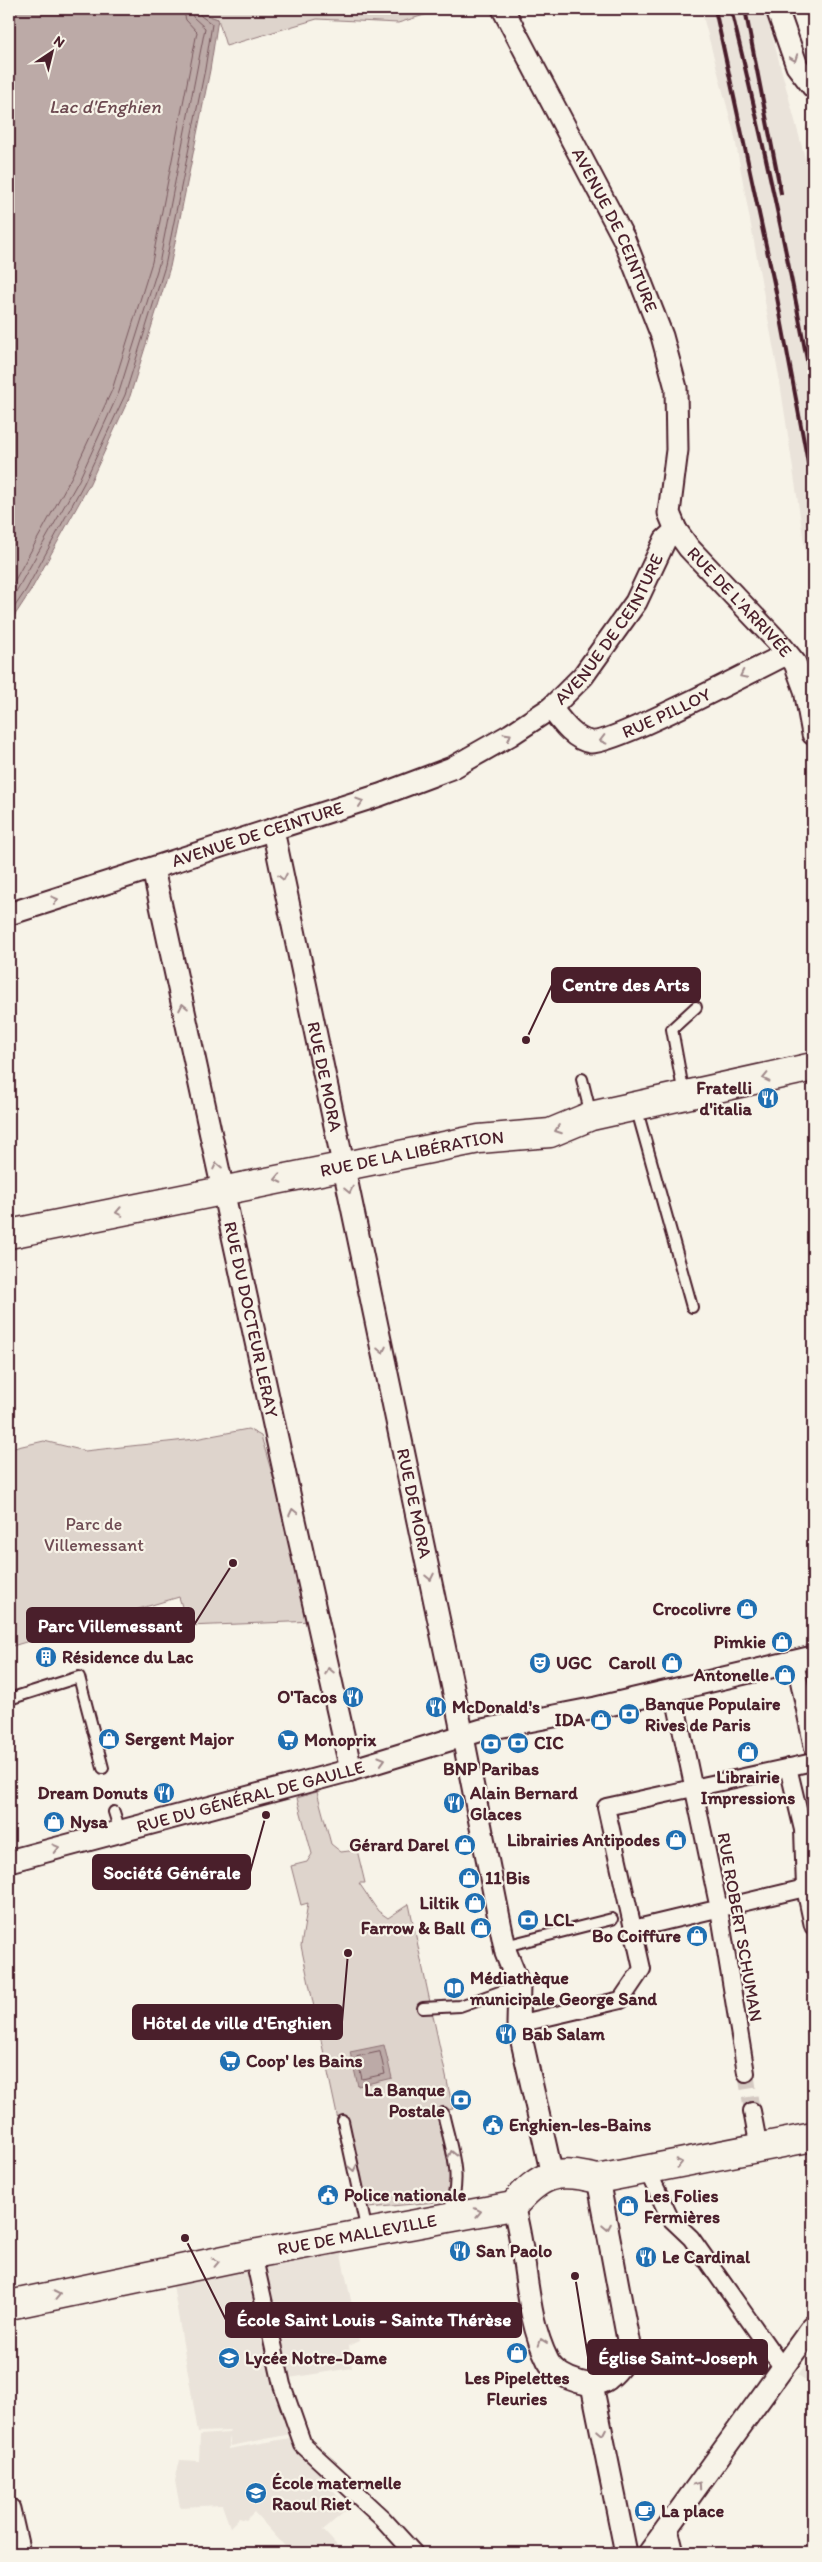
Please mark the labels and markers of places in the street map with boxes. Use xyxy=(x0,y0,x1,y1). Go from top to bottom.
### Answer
callout: Centre des Arts xyxy=(552,968,700,1002)
place label: Fratelli d'italia xyxy=(696,1077,753,1120)
restaurant icon: Fratelli d'italia xyxy=(756,1086,780,1110)
shop icon: Crocolivre xyxy=(735,1597,759,1621)
place label: Crocolivre xyxy=(653,1598,731,1620)
callout: Parc Villemessant xyxy=(27,1608,194,1642)
shop icon: Pimkie xyxy=(770,1630,794,1654)
place label: Pimkie xyxy=(714,1631,766,1653)
building icon: Résidence du Lac xyxy=(34,1645,58,1669)
place label: Résidence du Lac xyxy=(62,1646,194,1668)
theatre icon: UGC xyxy=(528,1651,552,1675)
shop icon: Caroll xyxy=(660,1651,684,1675)
place label: UGC xyxy=(556,1652,592,1674)
place label: Caroll xyxy=(609,1652,657,1674)
shop icon: Antonelle xyxy=(773,1663,797,1687)
place label: Antonelle xyxy=(693,1664,769,1686)
restaurant icon: O'Tacos xyxy=(341,1685,365,1709)
place label: O'Tacos xyxy=(277,1686,337,1708)
place label: Banque Populaire Rives de Paris xyxy=(645,1693,781,1736)
restaurant icon: McDonald's xyxy=(424,1695,448,1719)
place label: McDonald's xyxy=(452,1696,540,1718)
bank icon: Banque Populaire Rives de Paris xyxy=(617,1702,641,1726)
shop icon: IDA xyxy=(589,1708,613,1732)
place label: IDA xyxy=(555,1709,585,1731)
shop icon: Sergent Major xyxy=(97,1727,121,1751)
place label: Sergent Major xyxy=(125,1728,235,1750)
supermarket icon: Monoprix xyxy=(276,1728,300,1752)
place label: Monoprix xyxy=(304,1729,377,1751)
bank icon: CIC xyxy=(506,1731,530,1755)
bank icon: BNP Paribas xyxy=(479,1732,503,1756)
place label: CIC xyxy=(534,1732,564,1754)
shop icon: Librairie Impressions xyxy=(736,1740,760,1764)
place label: BNP Paribas xyxy=(443,1758,539,1780)
place label: Librairie Impressions xyxy=(701,1766,795,1809)
restaurant icon: Dream Donuts xyxy=(152,1781,176,1805)
place label: Dream Donuts xyxy=(37,1782,148,1804)
place label: Alain Bernard Glaces xyxy=(469,1782,578,1825)
restaurant icon: Alain Bernard Glaces xyxy=(442,1791,466,1815)
shop icon: Nysa xyxy=(42,1810,66,1834)
place label: Nysa xyxy=(70,1811,109,1833)
shop icon: Librairies Antipodes xyxy=(664,1828,688,1852)
place label: Librairies Antipodes xyxy=(507,1829,660,1851)
shop icon: Gérard Darel xyxy=(453,1833,477,1857)
place label: Gérard Darel xyxy=(349,1834,450,1856)
callout: Société Générale xyxy=(93,1855,250,1889)
shop icon: 11 Bis xyxy=(457,1866,481,1890)
place label: 11 Bis xyxy=(485,1867,530,1889)
shop icon: Liltik xyxy=(463,1891,487,1915)
place label: Liltik xyxy=(420,1892,460,1914)
bank icon: LCL xyxy=(516,1908,540,1932)
place label: LCL xyxy=(544,1909,575,1931)
shop icon: Farrow & Ball xyxy=(469,1916,493,1940)
place label: Farrow & Ball xyxy=(361,1917,466,1939)
shop icon: Bo Coiffure xyxy=(685,1924,709,1948)
place label: Bo Coiffure xyxy=(592,1925,681,1947)
place label: Médiathèque municipale George Sand xyxy=(469,1967,657,2010)
library icon: Médiathèque municipale George Sand xyxy=(442,1976,466,2000)
callout: Hôtel de ville d'Enghien xyxy=(133,2005,342,2039)
restaurant icon: Bab Salam xyxy=(494,2022,518,2046)
place label: Bab Salam xyxy=(522,2023,606,2045)
supermarket icon: Coop' les Bains xyxy=(218,2049,242,2073)
place label: Coop' les Bains xyxy=(246,2050,363,2072)
place label: La Banque Postale xyxy=(364,2079,445,2122)
bank icon: La Banque Postale xyxy=(449,2088,473,2112)
public building icon: Enghien-les-Bains xyxy=(481,2113,505,2137)
place label: Enghien-les-Bains xyxy=(509,2114,651,2136)
public building icon: Police nationale xyxy=(316,2183,340,2207)
place label: Police nationale xyxy=(344,2184,467,2206)
place label: Les Folies Fermières xyxy=(644,2185,720,2228)
shop icon: Les Folies Fermières xyxy=(616,2194,640,2218)
restaurant icon: San Paolo xyxy=(448,2239,472,2263)
place label: San Paolo xyxy=(476,2240,552,2262)
restaurant icon: Le Cardinal xyxy=(634,2245,658,2269)
place label: Le Cardinal xyxy=(662,2246,751,2268)
callout: École Saint Louis - Sainte Thérèse xyxy=(226,2303,521,2337)
callout: Église Saint-Joseph xyxy=(588,2340,767,2374)
shop icon: Les Pipelettes Fleuries xyxy=(505,2341,529,2365)
school or university icon: Lycée Notre-Dame xyxy=(217,2346,241,2370)
place label: Lycée Notre-Dame xyxy=(245,2347,387,2369)
place label: Les Pipelettes Fleuries xyxy=(464,2367,570,2410)
place label: École maternelle Raoul Riet xyxy=(272,2472,402,2515)
school or university icon: École maternelle Raoul Riet xyxy=(244,2481,268,2505)
cafe icon: La place xyxy=(633,2499,657,2523)
place label: La place xyxy=(661,2500,724,2522)

